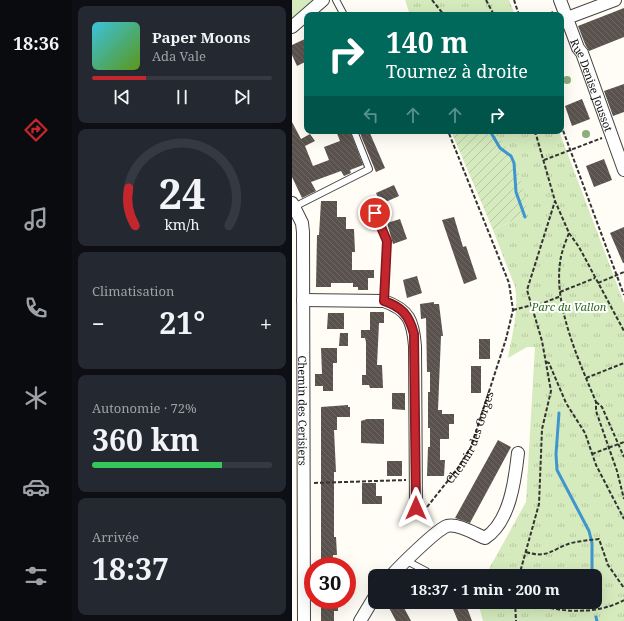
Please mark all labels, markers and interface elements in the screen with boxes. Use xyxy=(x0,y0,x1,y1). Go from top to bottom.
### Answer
text: 140 m xyxy=(386,23,468,61)
text: Paper Moons xyxy=(152,27,251,47)
icon: right xyxy=(320,28,372,80)
text: 18:36 xyxy=(13,31,59,55)
street label: Rue Denise Joussot xyxy=(568,36,617,133)
text: Ada Vale xyxy=(152,47,206,65)
text: Tournez à droite xyxy=(386,59,528,83)
icon: previous xyxy=(111,86,133,108)
icon: pause xyxy=(171,86,193,108)
icon: next xyxy=(231,86,253,108)
icon: left xyxy=(360,104,382,126)
icon: ahead xyxy=(402,104,424,126)
icon: ahead xyxy=(444,104,466,126)
icon: right xyxy=(486,104,508,126)
icon: directions xyxy=(22,116,50,144)
text: 24 xyxy=(158,164,206,220)
pin xyxy=(358,196,392,230)
icon: arrive xyxy=(364,202,386,224)
icon: music xyxy=(22,205,50,233)
text: km/h xyxy=(164,214,200,233)
text: Climatisation xyxy=(92,282,174,300)
icon: phone xyxy=(22,294,50,322)
park label: Parc du Vallon xyxy=(531,299,607,314)
text: 21° xyxy=(159,302,205,343)
text: − xyxy=(92,308,105,338)
text: + xyxy=(260,308,272,338)
street label: Chemin des Cerisiers xyxy=(296,356,311,466)
icon: climate xyxy=(22,384,50,412)
street label: Chemin des Gorges xyxy=(442,389,496,486)
text: Autonomie · 72% xyxy=(92,399,197,417)
text: 360 km xyxy=(92,419,199,460)
icon: car xyxy=(22,473,50,501)
position arrow xyxy=(395,487,437,529)
text: Arrivée xyxy=(92,528,139,546)
text: 18:37 xyxy=(92,548,169,589)
speed limit sign: 30 xyxy=(304,557,356,609)
icon: filters xyxy=(22,562,50,590)
text: 18:37 · 1 min · 200 m xyxy=(410,579,560,599)

